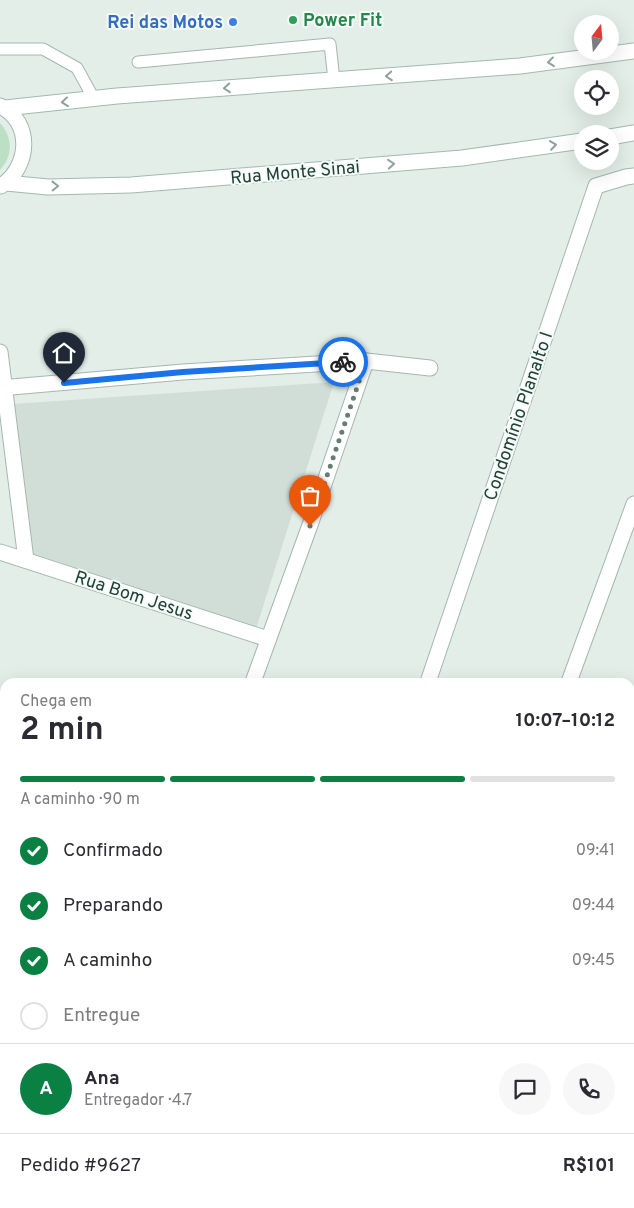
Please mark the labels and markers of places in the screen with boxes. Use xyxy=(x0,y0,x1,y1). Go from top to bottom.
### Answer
place label: Power Fit xyxy=(303,10,382,33)
place label: Rei das Motos xyxy=(107,12,223,35)
marker: Power Fit xyxy=(287,14,299,26)
marker: Rei das Motos xyxy=(227,16,239,28)
pin xyxy=(43,332,85,383)
pin xyxy=(289,475,331,526)

